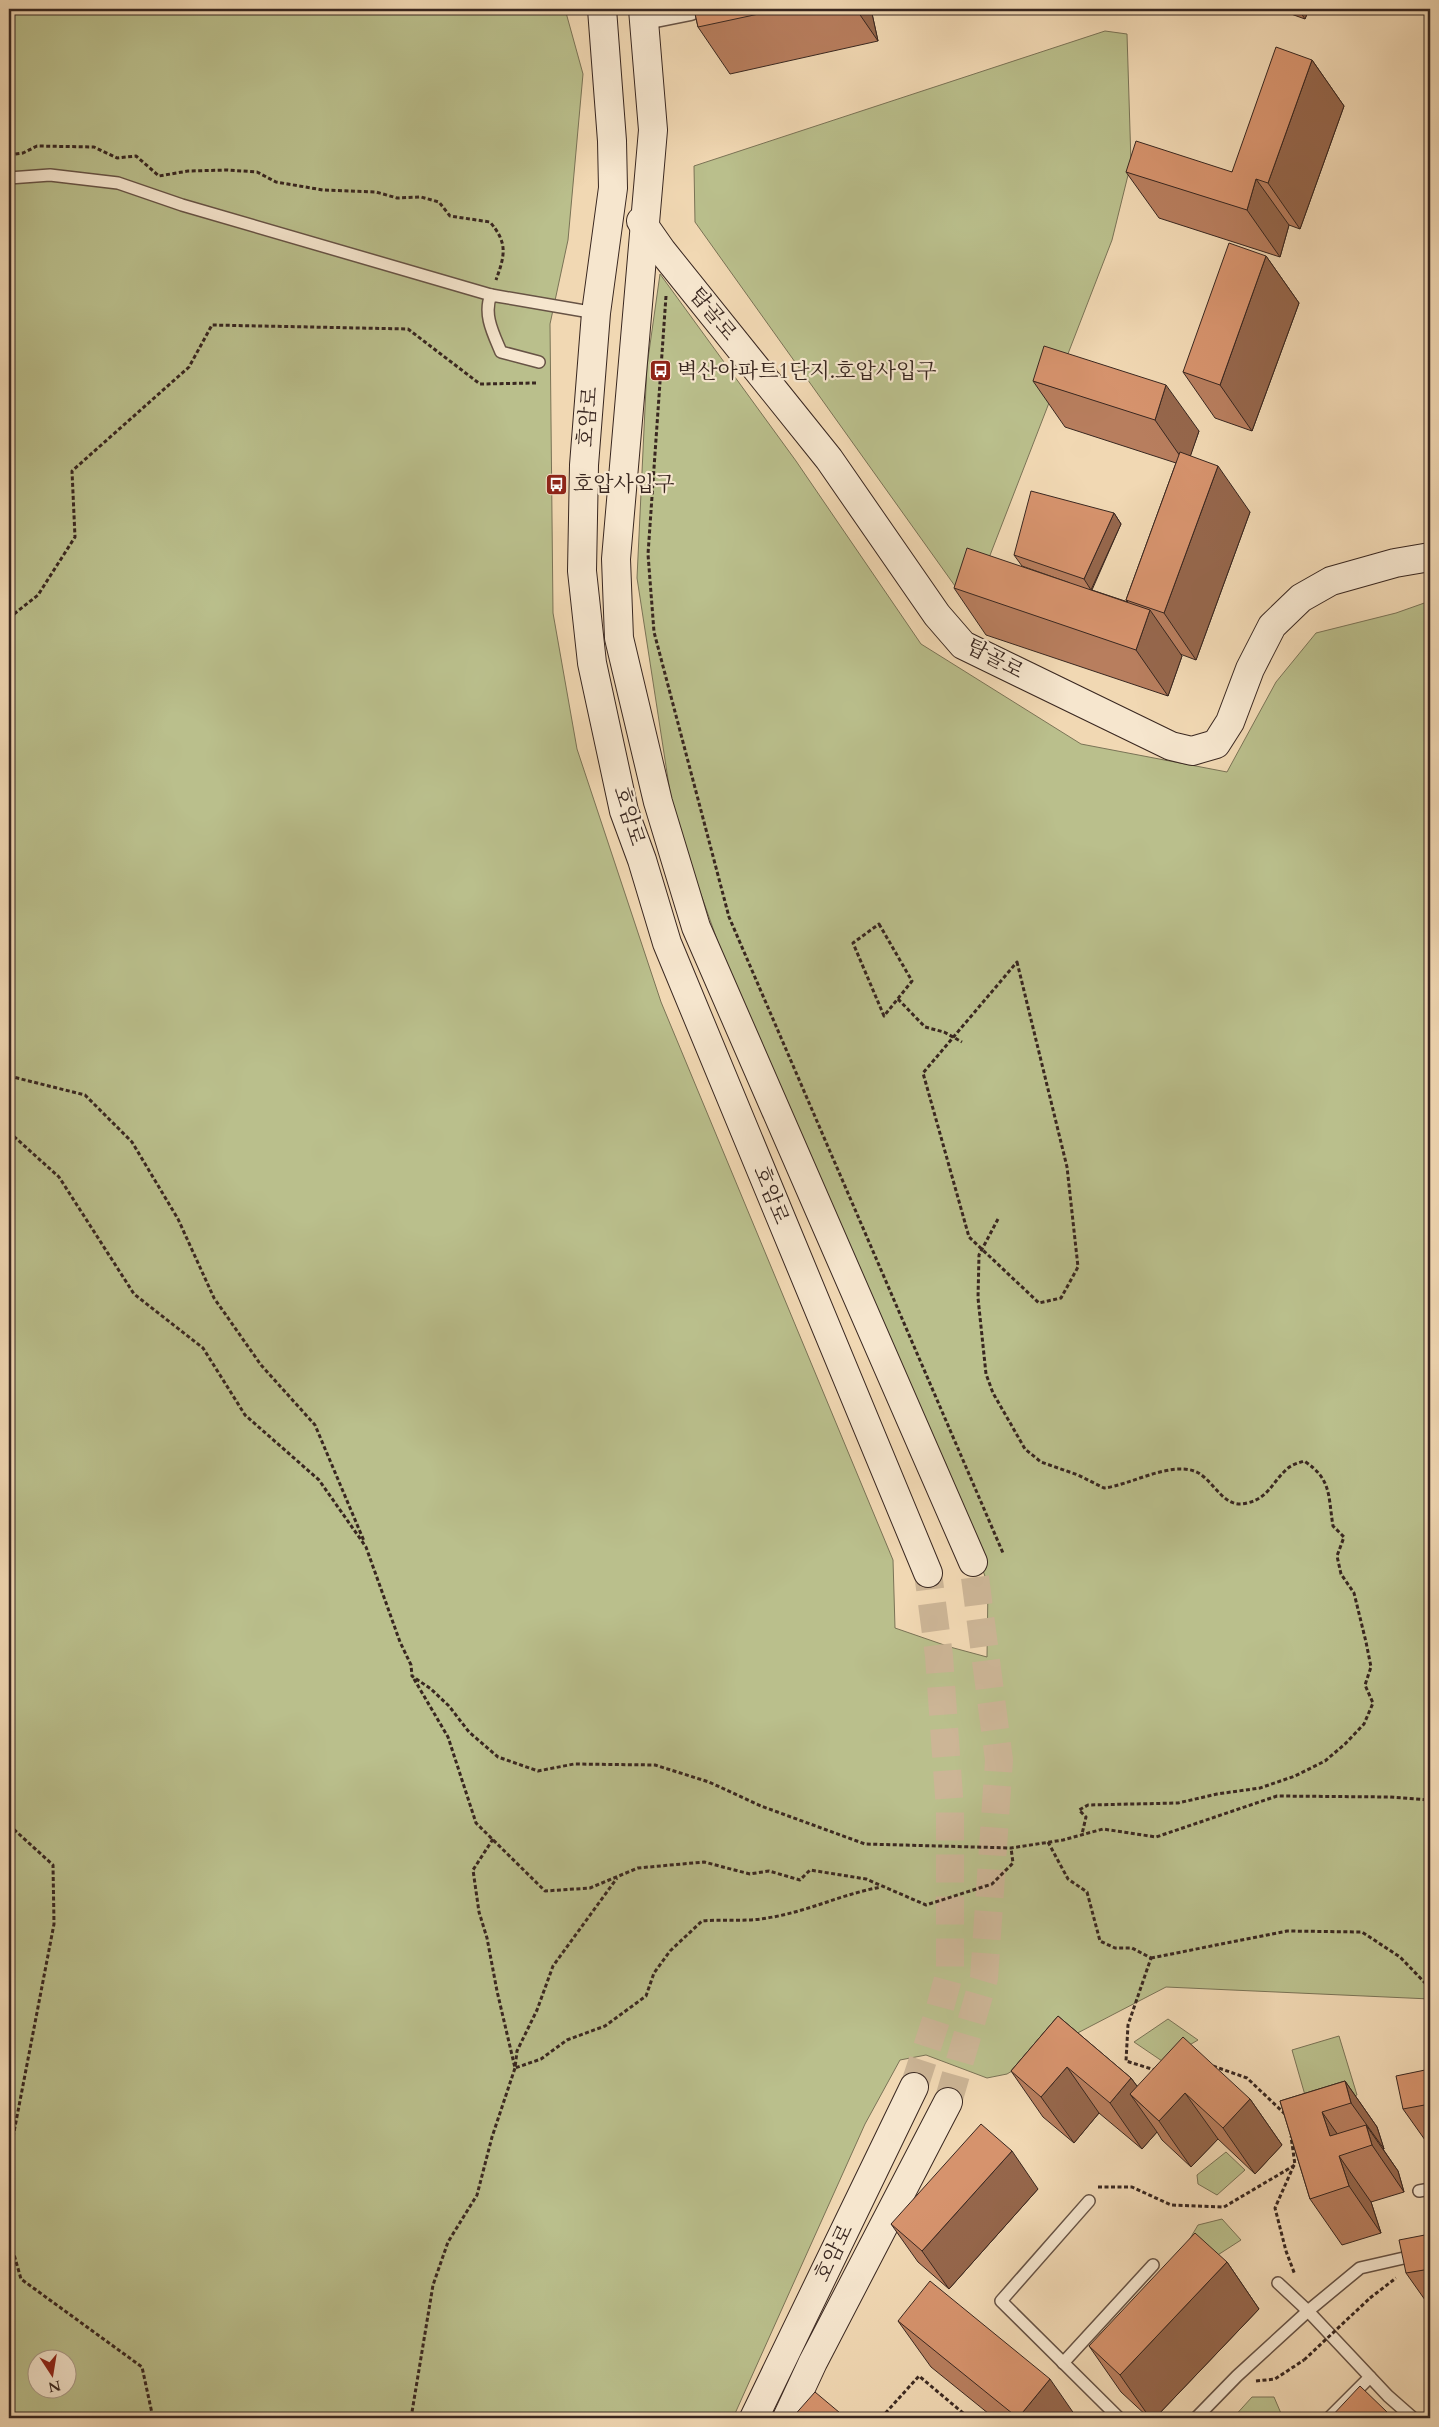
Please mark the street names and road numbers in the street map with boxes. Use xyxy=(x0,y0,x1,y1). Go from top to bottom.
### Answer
street label: 탑골로 xyxy=(683,281,743,347)
street label: 호암로 xyxy=(571,385,605,449)
street label: 탑골로 xyxy=(961,632,1029,686)
street label: 호암로 xyxy=(606,783,652,849)
street label: 호암로 xyxy=(746,1161,796,1229)
street label: 호암로 xyxy=(808,2219,860,2287)

